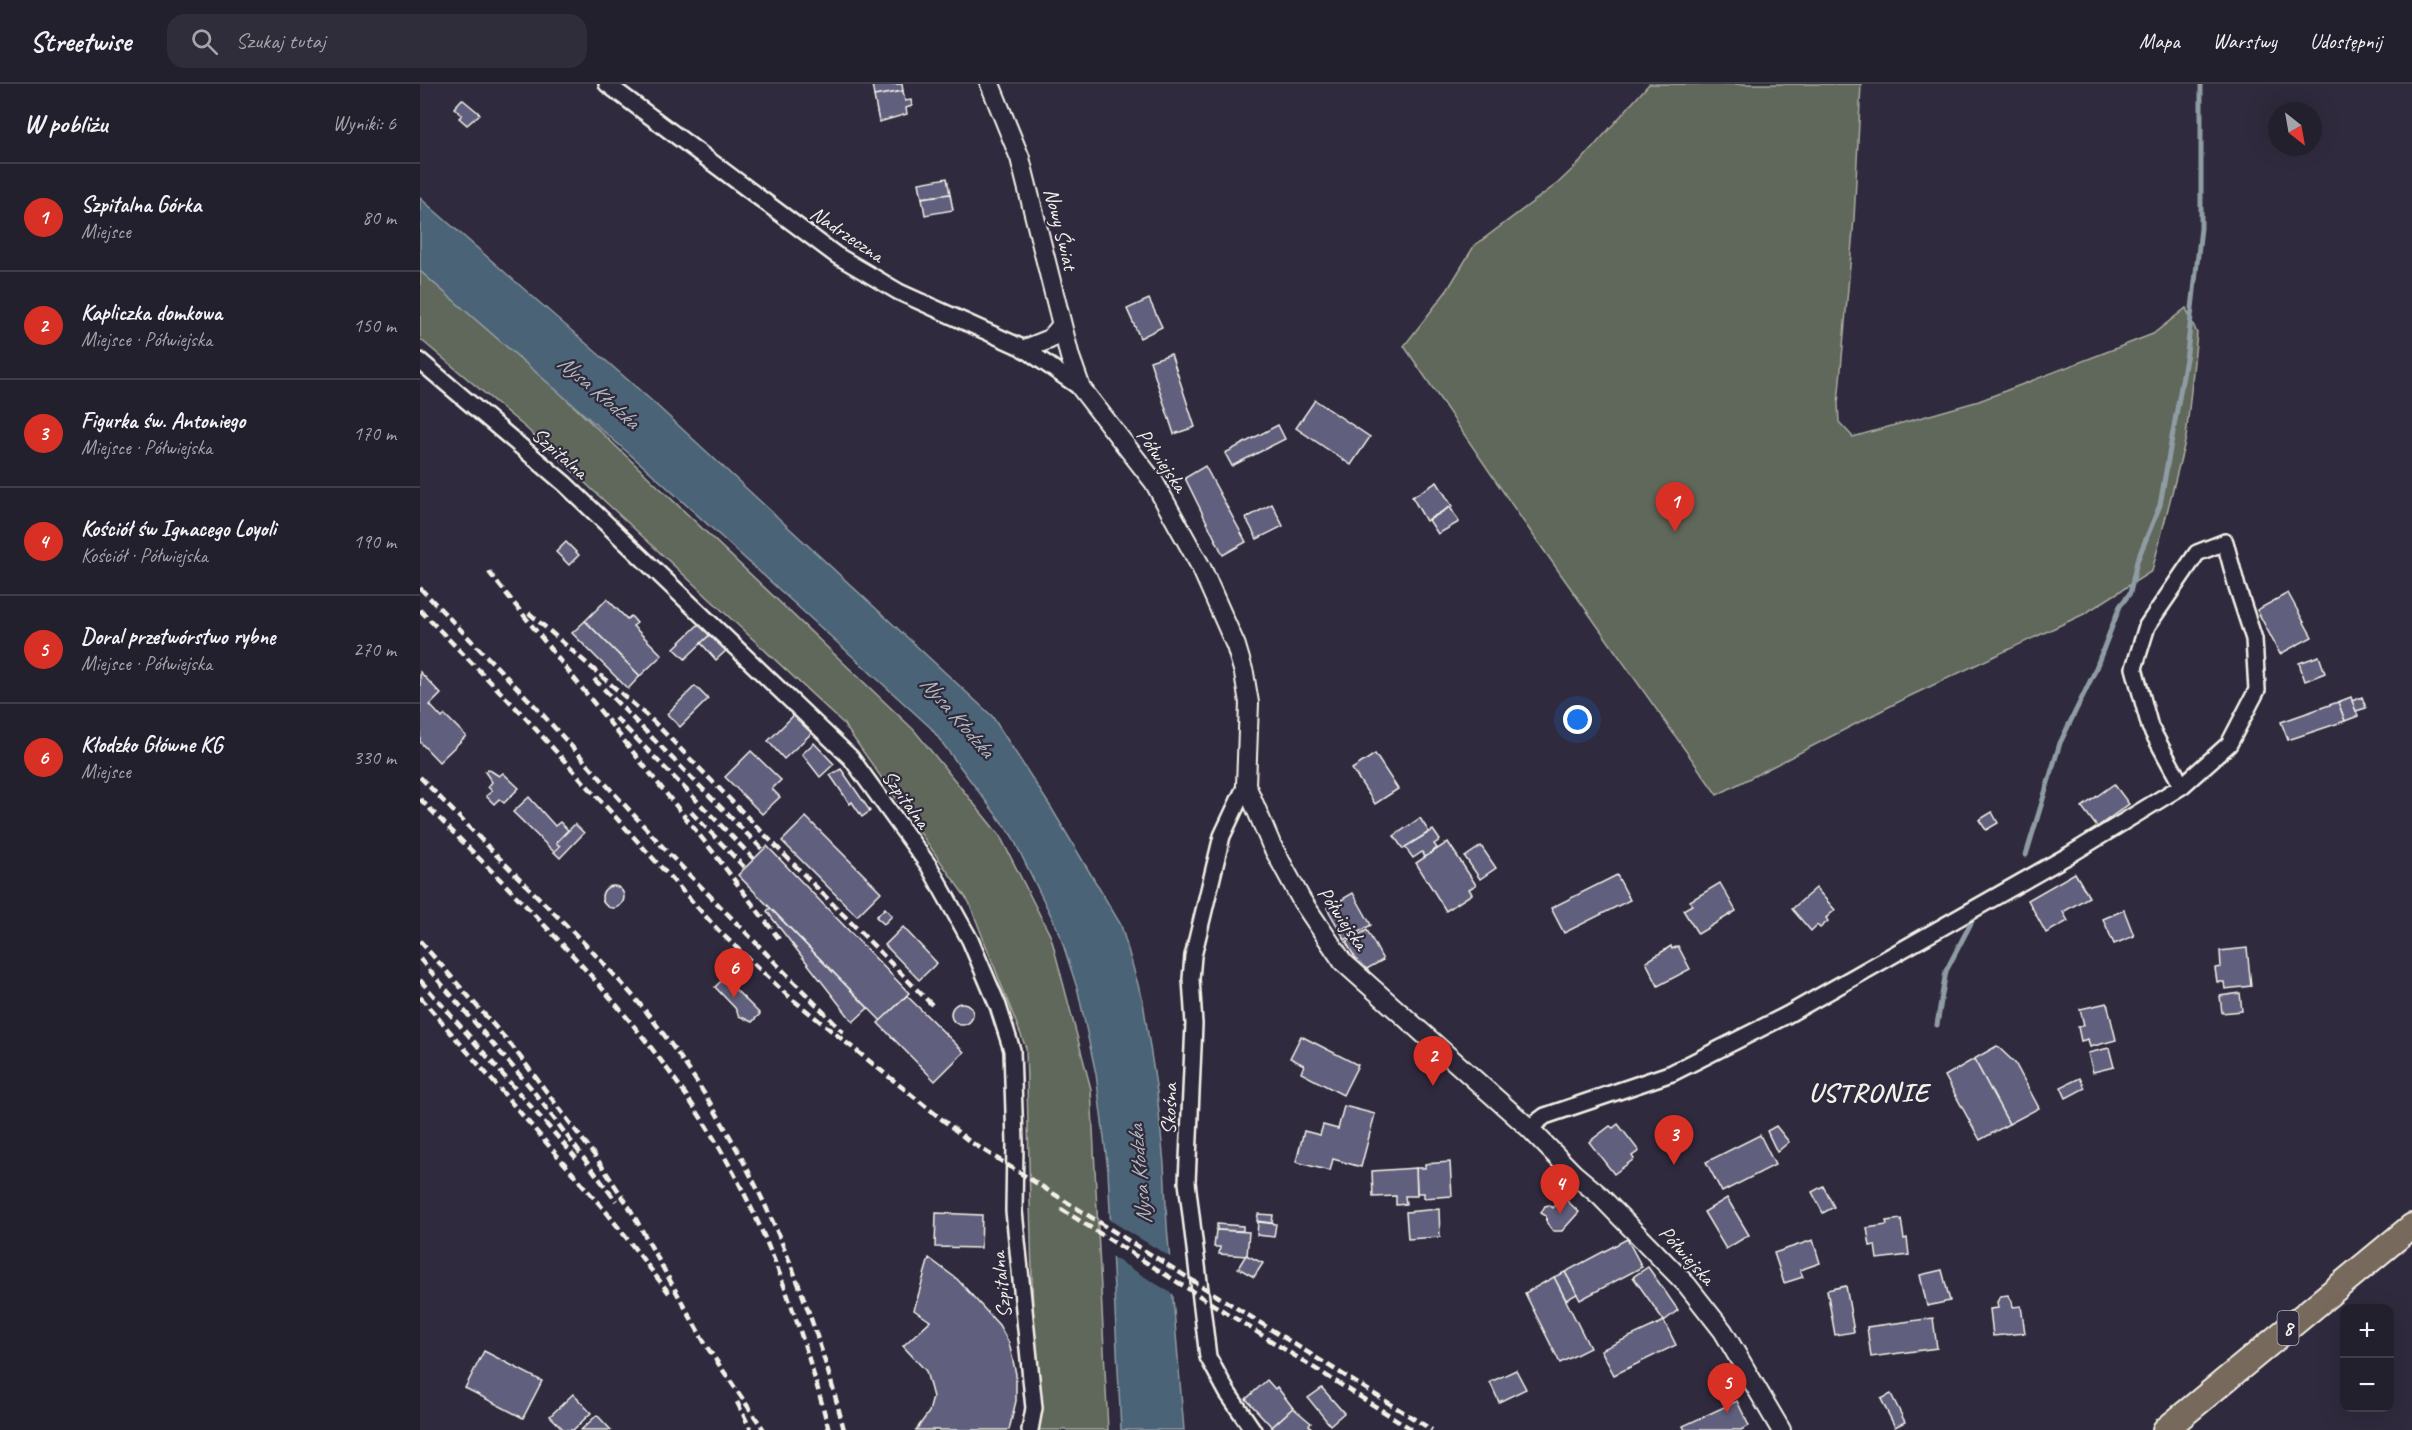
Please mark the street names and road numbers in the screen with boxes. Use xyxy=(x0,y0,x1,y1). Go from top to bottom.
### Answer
street label: Nowy Świat xyxy=(1038,185,1084,275)
street label: Nadrzeczna xyxy=(805,200,891,269)
street label: Szpitalna xyxy=(527,422,595,486)
street label: Półwiejska xyxy=(1131,423,1195,499)
street label: Szpitalna xyxy=(876,765,937,835)
street label: Półwiejska xyxy=(1312,881,1376,957)
street label: Skośna xyxy=(1155,1081,1183,1135)
street label: Półwiejska xyxy=(1653,1220,1722,1292)
street label: Szpitalna xyxy=(984,1248,1017,1319)
road number: 8 xyxy=(2278,1311,2298,1345)

